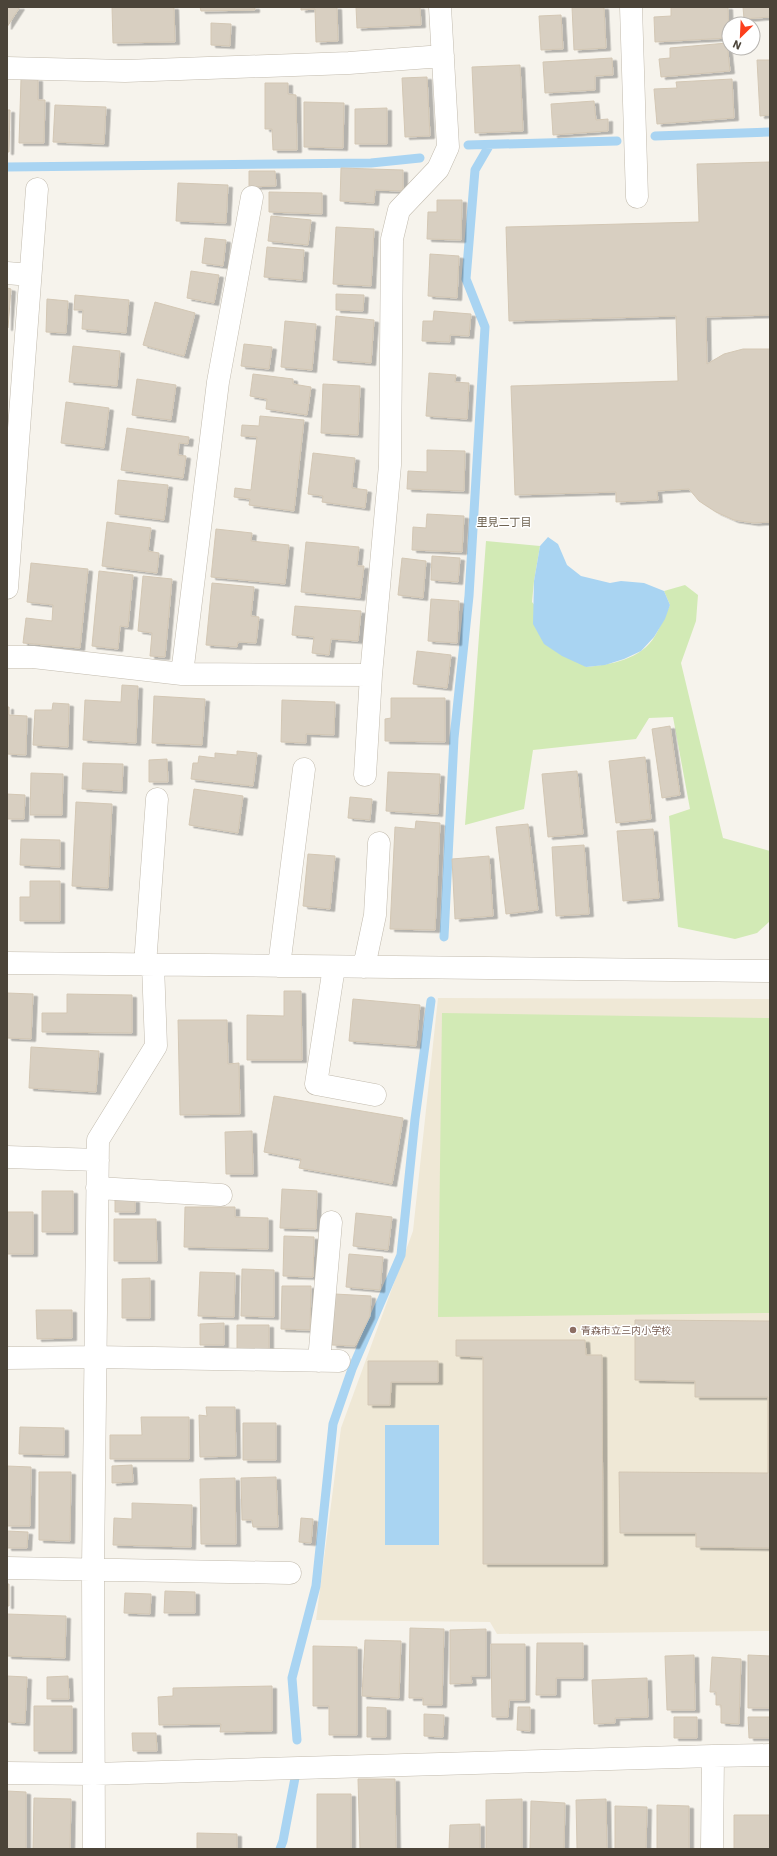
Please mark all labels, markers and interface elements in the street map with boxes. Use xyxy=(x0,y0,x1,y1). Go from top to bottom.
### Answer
north arrow xyxy=(721,16,761,56)
text: N xyxy=(730,37,743,53)
district label: 里見二丁目 xyxy=(477,515,532,529)
place label: 青森市立三内小学校 xyxy=(581,1324,671,1337)
marker: 青森市立三内小学校 xyxy=(568,1325,578,1335)

